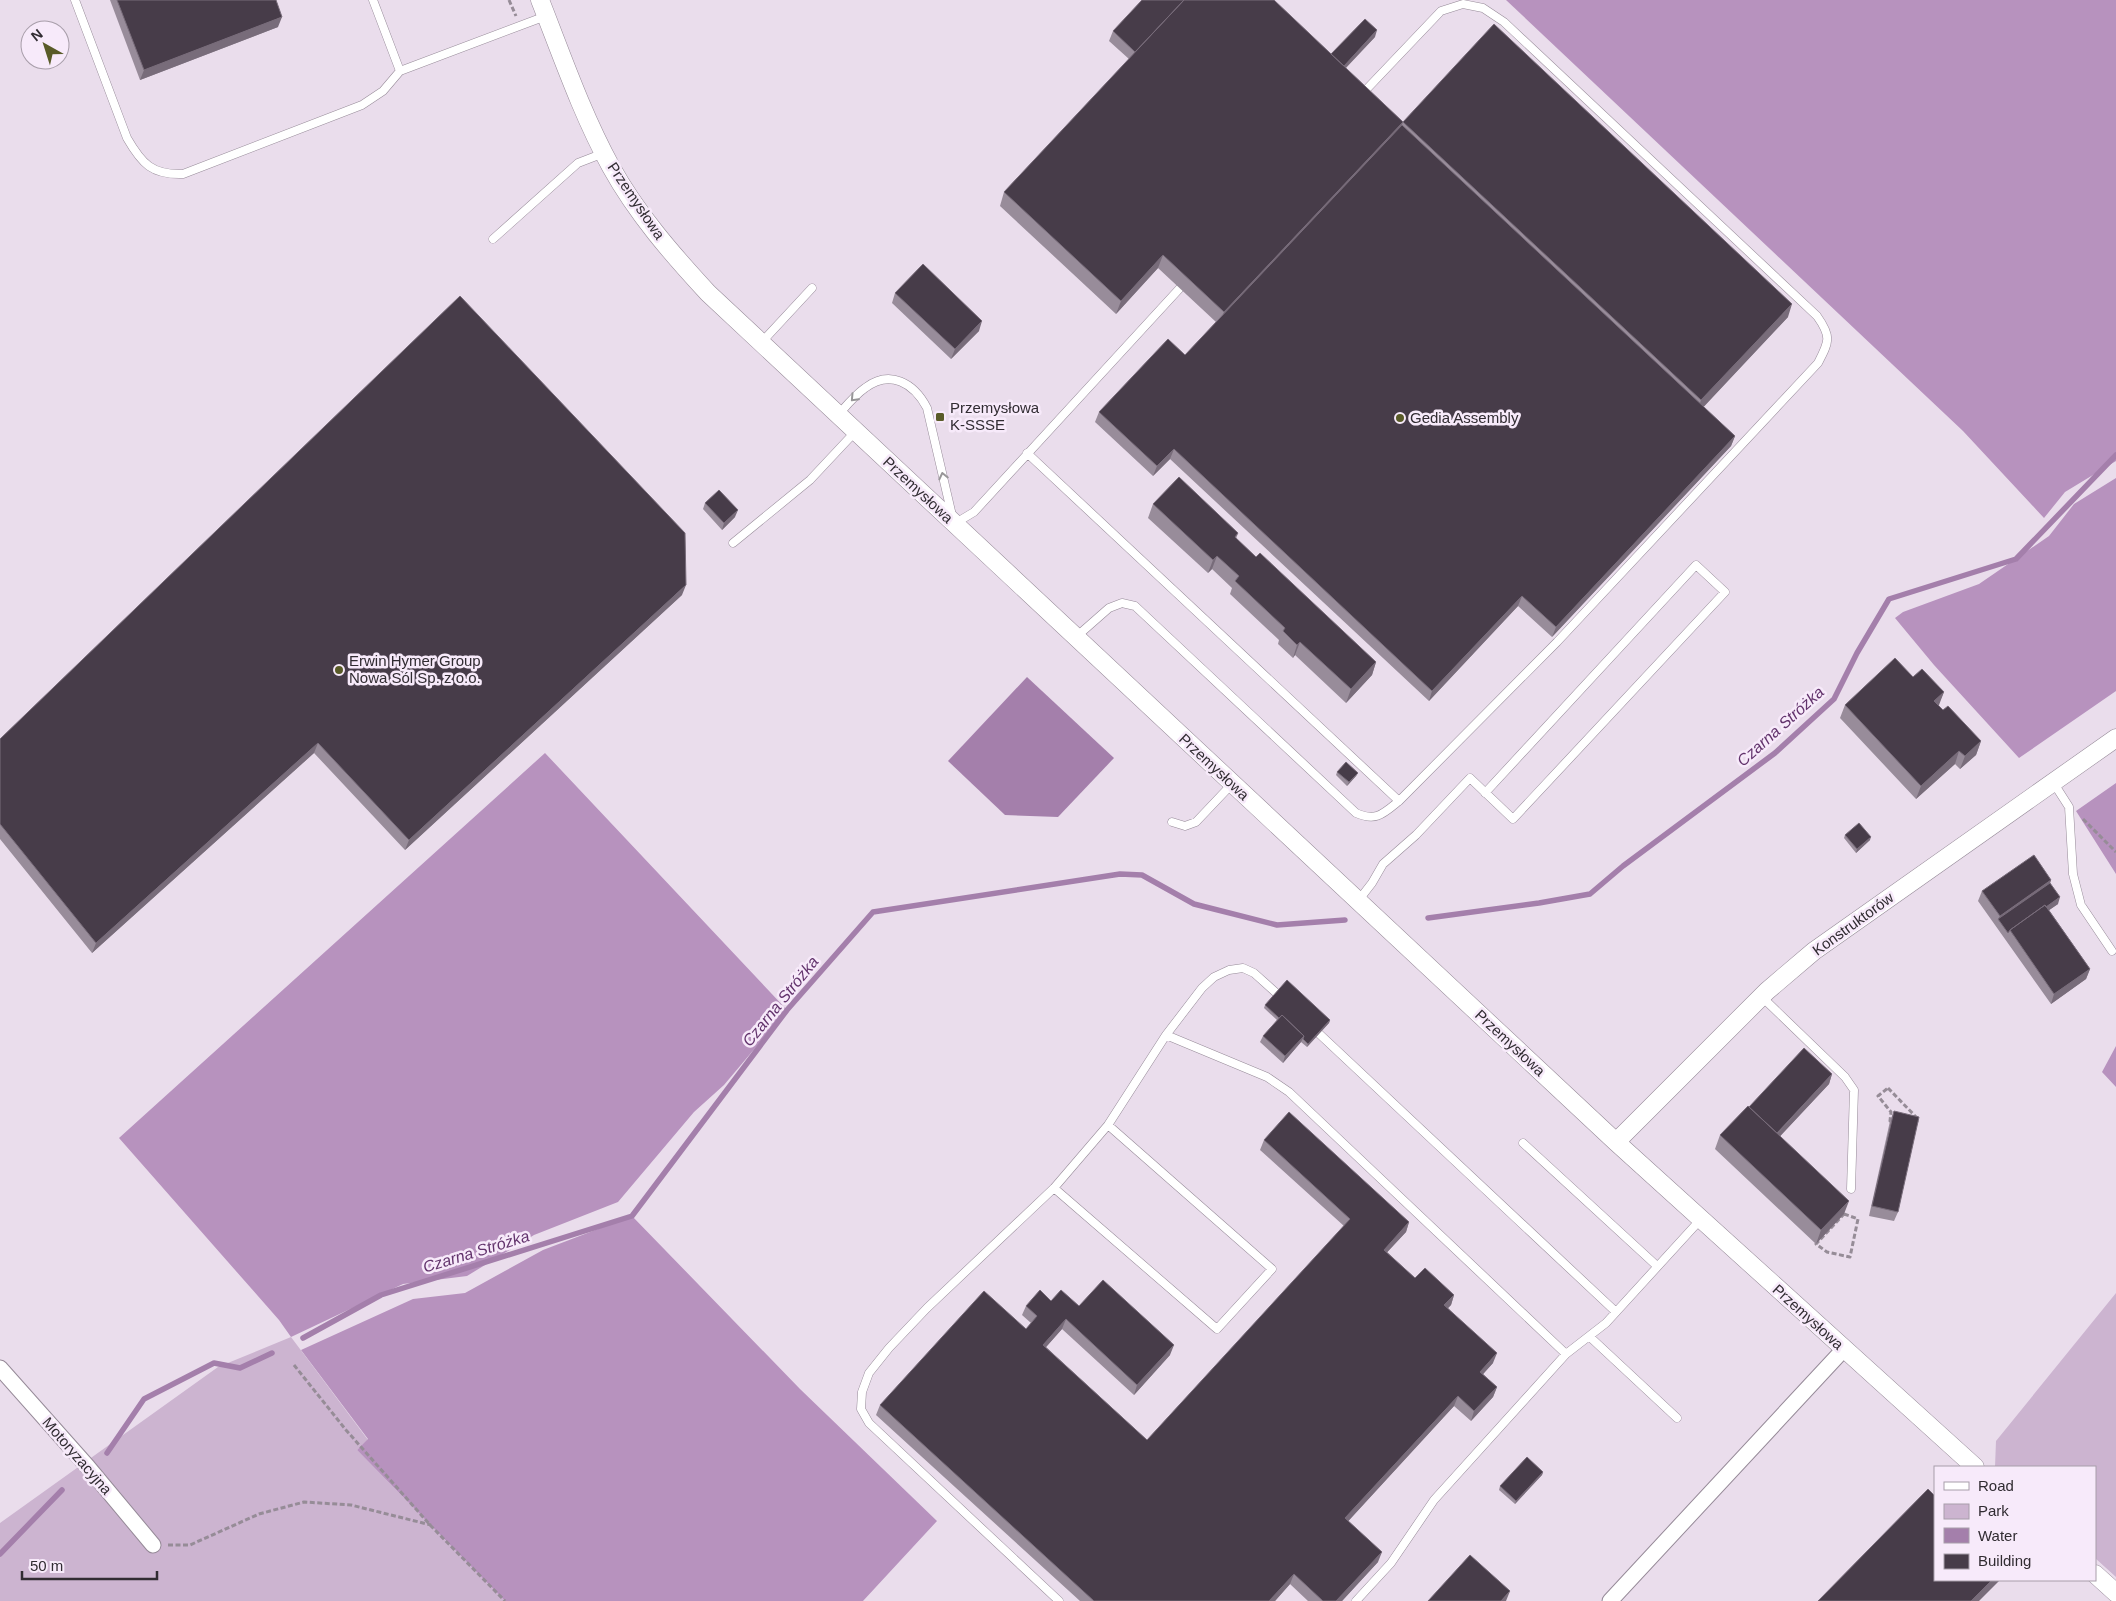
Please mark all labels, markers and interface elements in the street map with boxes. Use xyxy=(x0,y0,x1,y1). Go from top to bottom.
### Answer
north arrow xyxy=(20,20,70,70)
text: N xyxy=(28,25,46,44)
street label: Przemysłowa xyxy=(604,159,669,243)
one-way arrow xyxy=(851,392,860,401)
place label: Przemysłowa K-SSSE xyxy=(950,399,1040,433)
place label: Gedia Assembly xyxy=(1410,409,1519,426)
marker: Przemysłowa K-SSSE xyxy=(934,411,946,423)
marker: Gedia Assembly xyxy=(1394,412,1406,424)
street label: Przemysłowa xyxy=(880,453,957,527)
one-way arrow xyxy=(938,472,949,481)
place label: Erwin Hymer Group Nowa Sól Sp. z o.o. xyxy=(349,652,481,686)
marker: Erwin Hymer Group Nowa Sól Sp. z o.o. xyxy=(333,664,345,676)
water label: Czarna Stróżka xyxy=(1734,683,1827,770)
street label: Przemysłowa xyxy=(1176,730,1253,804)
street label: Konstruktorów xyxy=(1809,888,1897,959)
water label: Czarna Stróżka xyxy=(739,953,822,1050)
street label: Przemysłowa xyxy=(1472,1006,1549,1080)
water label: Czarna Stróżka xyxy=(421,1227,531,1276)
street label: Przemysłowa xyxy=(1770,1280,1848,1353)
street label: Motoryzacyjna xyxy=(39,1414,116,1498)
legend xyxy=(1934,1466,2096,1581)
text: Road xyxy=(1978,1477,2014,1494)
text: Park xyxy=(1978,1502,2009,1519)
text: Water xyxy=(1978,1527,2017,1544)
scale bar xyxy=(22,1548,158,1580)
text: Building xyxy=(1978,1552,2031,1569)
text: 50 m xyxy=(30,1557,63,1574)

